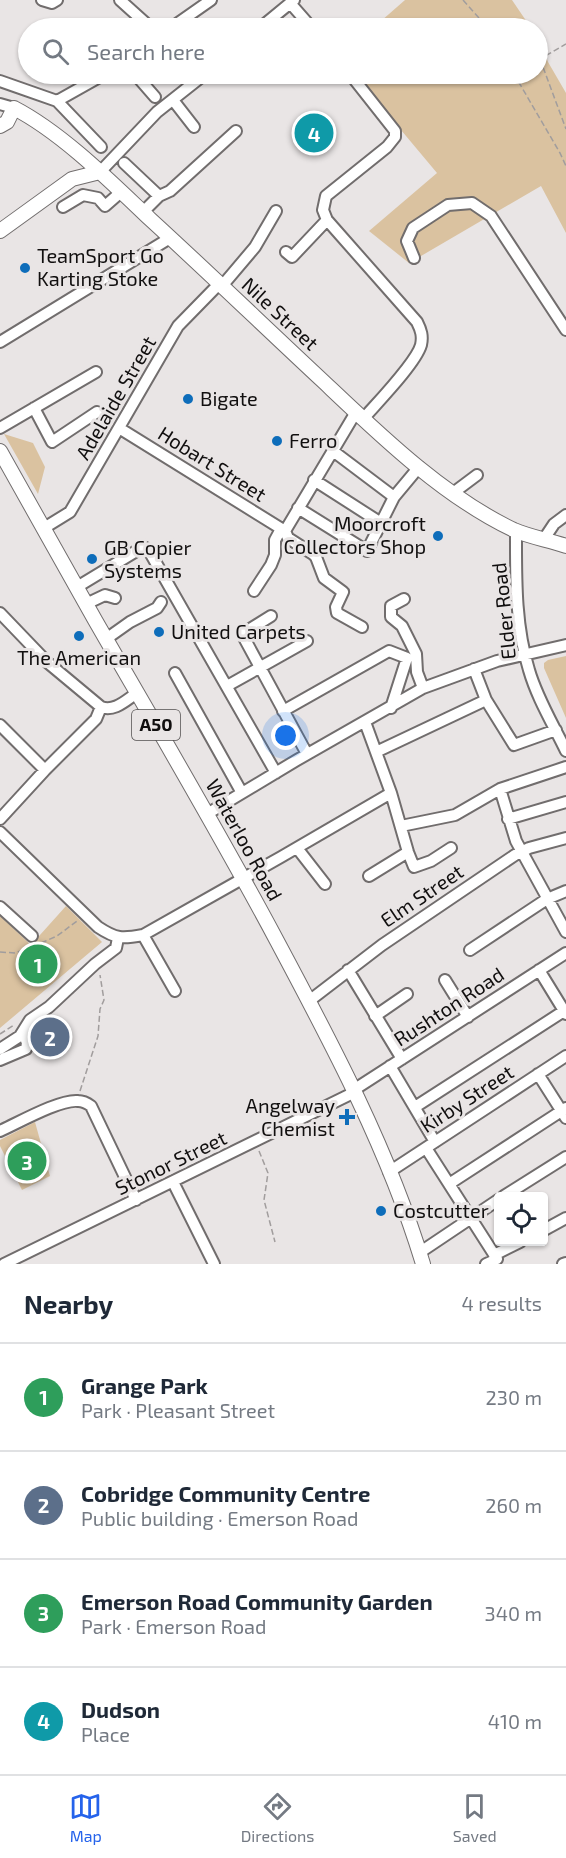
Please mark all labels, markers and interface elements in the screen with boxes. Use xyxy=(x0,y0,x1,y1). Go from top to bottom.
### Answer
search box xyxy=(18,18,548,84)
icon: search xyxy=(39,35,72,68)
text: Search here xyxy=(87,38,205,64)
pin: 4 xyxy=(294,110,334,156)
place label: TeamSport Go Karting Stoke xyxy=(37,243,164,290)
marker: TeamSport Go Karting Stoke xyxy=(18,261,32,275)
street label: Nile Street xyxy=(237,272,324,355)
street label: Adelaide Street xyxy=(70,331,160,464)
place label: Bigate xyxy=(200,386,258,410)
marker: Bigate xyxy=(181,392,195,406)
street label: Hobart Street xyxy=(154,420,271,506)
place label: Ferro xyxy=(289,428,337,452)
marker: Ferro xyxy=(270,434,284,448)
place label: Moorcroft Collectors Shop xyxy=(283,511,426,558)
marker: Moorcroft Collectors Shop xyxy=(431,529,445,543)
place label: GB Copier Systems xyxy=(104,535,192,582)
marker: GB Copier Systems xyxy=(85,552,99,566)
street label: Elder Road xyxy=(486,561,520,661)
place label: United Carpets xyxy=(171,619,306,643)
marker: United Carpets xyxy=(152,625,166,639)
marker: The American xyxy=(72,629,86,643)
place label: The American xyxy=(17,645,141,669)
road number: A50 xyxy=(132,710,180,740)
your location xyxy=(271,721,300,750)
street label: Waterloo Road xyxy=(202,775,288,904)
street label: Elm Street xyxy=(375,859,468,932)
pin: 1 xyxy=(18,942,57,986)
street label: Rushton Road xyxy=(389,962,508,1051)
pin: 2 xyxy=(31,1014,70,1060)
street label: Kirby Street xyxy=(415,1059,518,1137)
place label: Angelway Chemist xyxy=(245,1093,335,1140)
marker: Angelway Chemist xyxy=(340,1110,354,1124)
street label: Stonor Street xyxy=(111,1125,230,1199)
pin: 3 xyxy=(8,1138,46,1184)
map controls xyxy=(494,1192,548,1246)
button: locate xyxy=(494,1192,548,1246)
place label: Costcutter xyxy=(393,1198,489,1222)
marker: Costcutter xyxy=(374,1204,388,1218)
text: Nearby xyxy=(24,1288,113,1319)
text: 4 results xyxy=(462,1291,542,1315)
text: Grange Park xyxy=(81,1372,208,1398)
text: 1 xyxy=(39,1385,48,1409)
text: 230 m xyxy=(486,1385,542,1409)
text: Park · Pleasant Street xyxy=(81,1398,275,1422)
text: Cobridge Community Centre xyxy=(81,1480,370,1506)
text: 2 xyxy=(38,1493,49,1517)
text: 260 m xyxy=(485,1493,542,1517)
text: Public building · Emerson Road xyxy=(81,1506,358,1530)
text: Emerson Road Community Garden xyxy=(81,1588,433,1614)
text: 3 xyxy=(38,1601,49,1625)
text: 340 m xyxy=(485,1601,542,1625)
text: Park · Emerson Road xyxy=(81,1614,266,1638)
text: Dudson xyxy=(81,1696,160,1722)
text: 4 xyxy=(37,1709,50,1733)
text: 410 m xyxy=(488,1709,542,1733)
text: Place xyxy=(81,1722,130,1746)
tab: Map xyxy=(69,1790,102,1845)
tab: Directions xyxy=(241,1790,314,1845)
tab: Saved xyxy=(453,1790,497,1845)

